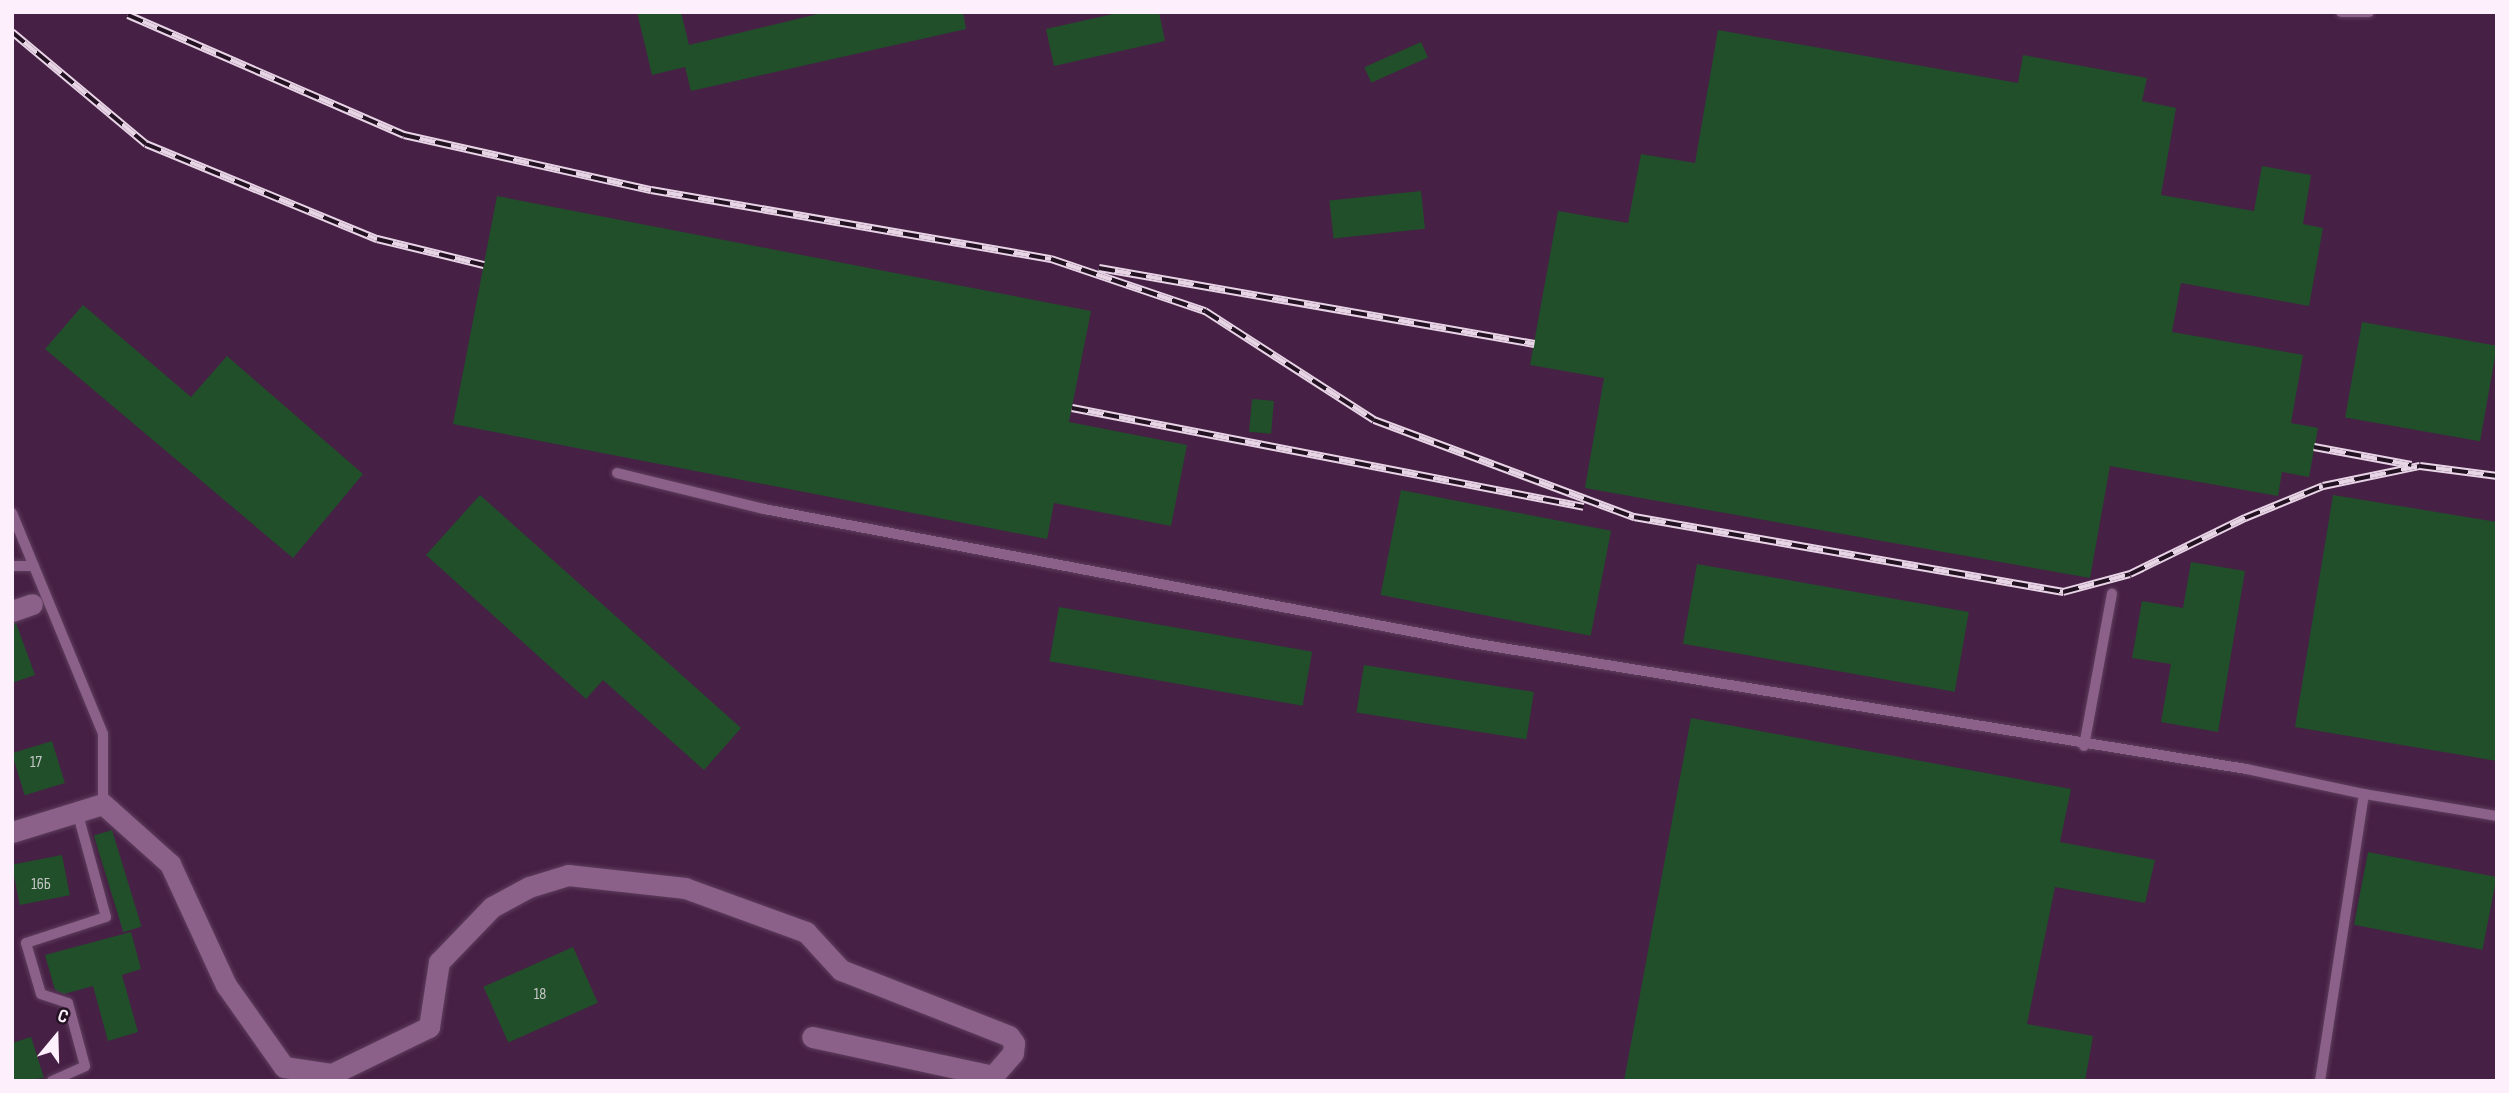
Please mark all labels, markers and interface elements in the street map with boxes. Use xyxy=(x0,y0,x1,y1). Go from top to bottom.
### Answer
house number: 17 xyxy=(30,753,42,773)
house number: 16Б xyxy=(31,875,51,895)
house number: 18 xyxy=(534,985,546,1005)
north arrow xyxy=(21,1002,91,1072)
text: С xyxy=(55,1004,71,1029)

